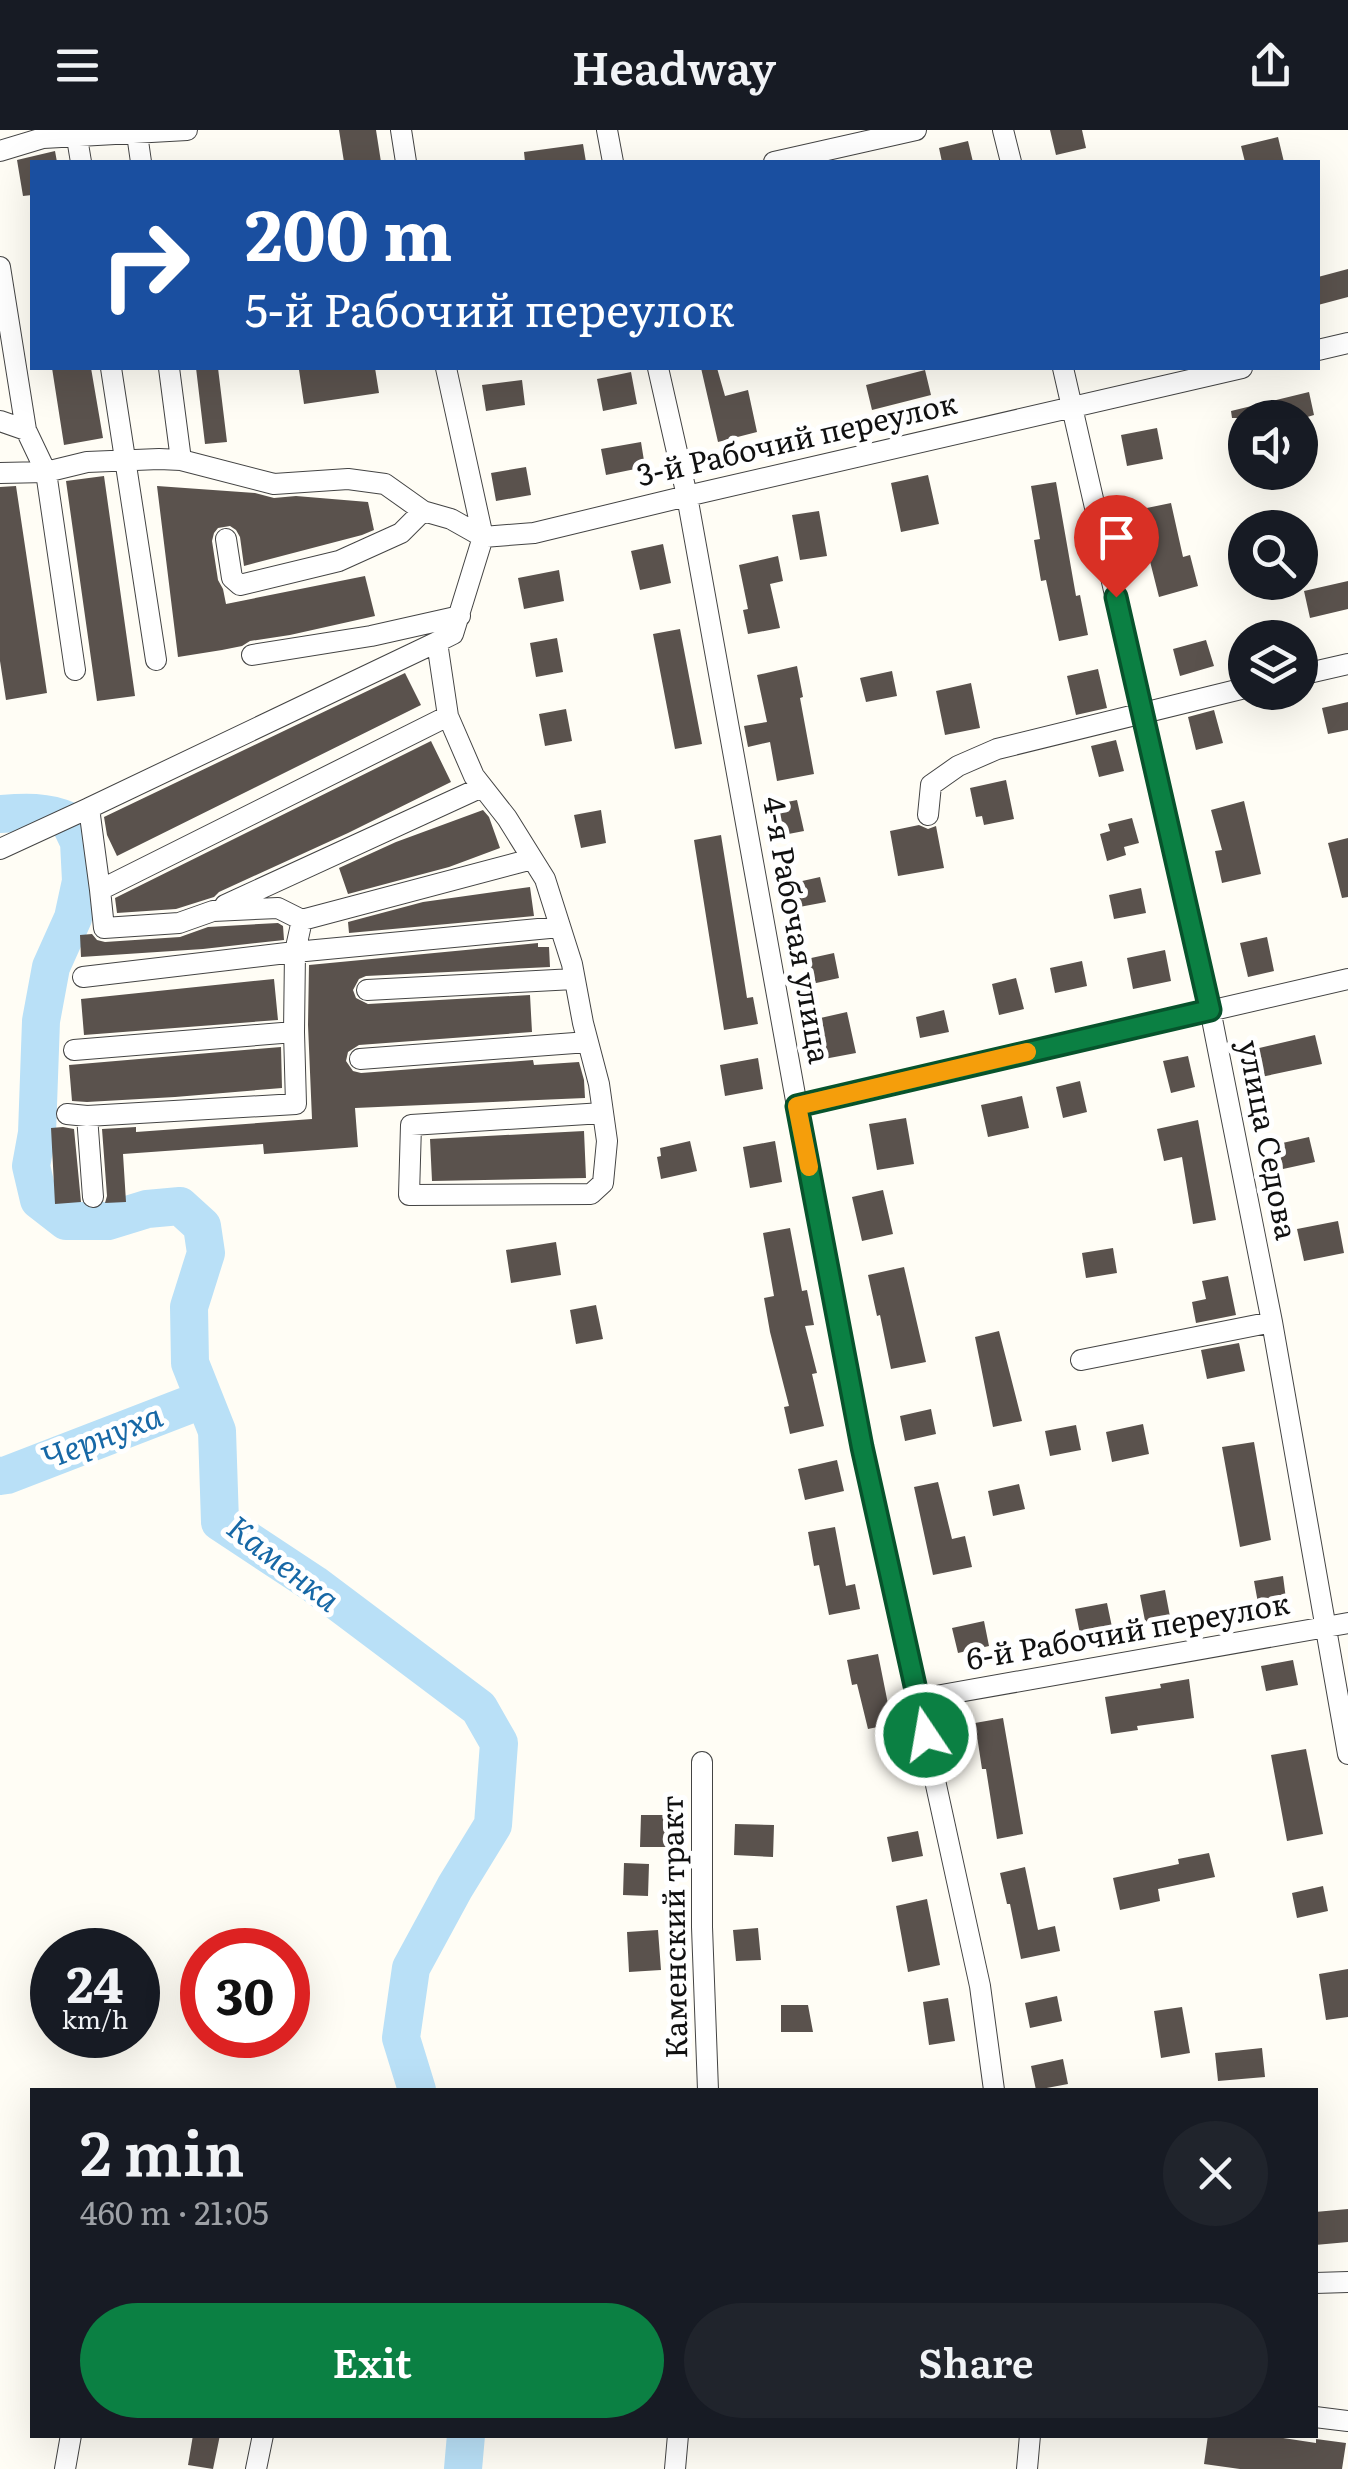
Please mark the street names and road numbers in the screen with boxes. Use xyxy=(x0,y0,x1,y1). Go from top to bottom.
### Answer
street label: 3-й Рабочий переулок xyxy=(632,379,961,495)
street label: 4-я Рабочая улица xyxy=(754,793,844,1067)
street label: улица Седова xyxy=(1229,1036,1311,1244)
street label: 6-й Рабочий переулок xyxy=(963,1579,1293,1679)
street label: Каменский тракт xyxy=(648,1795,696,2059)

